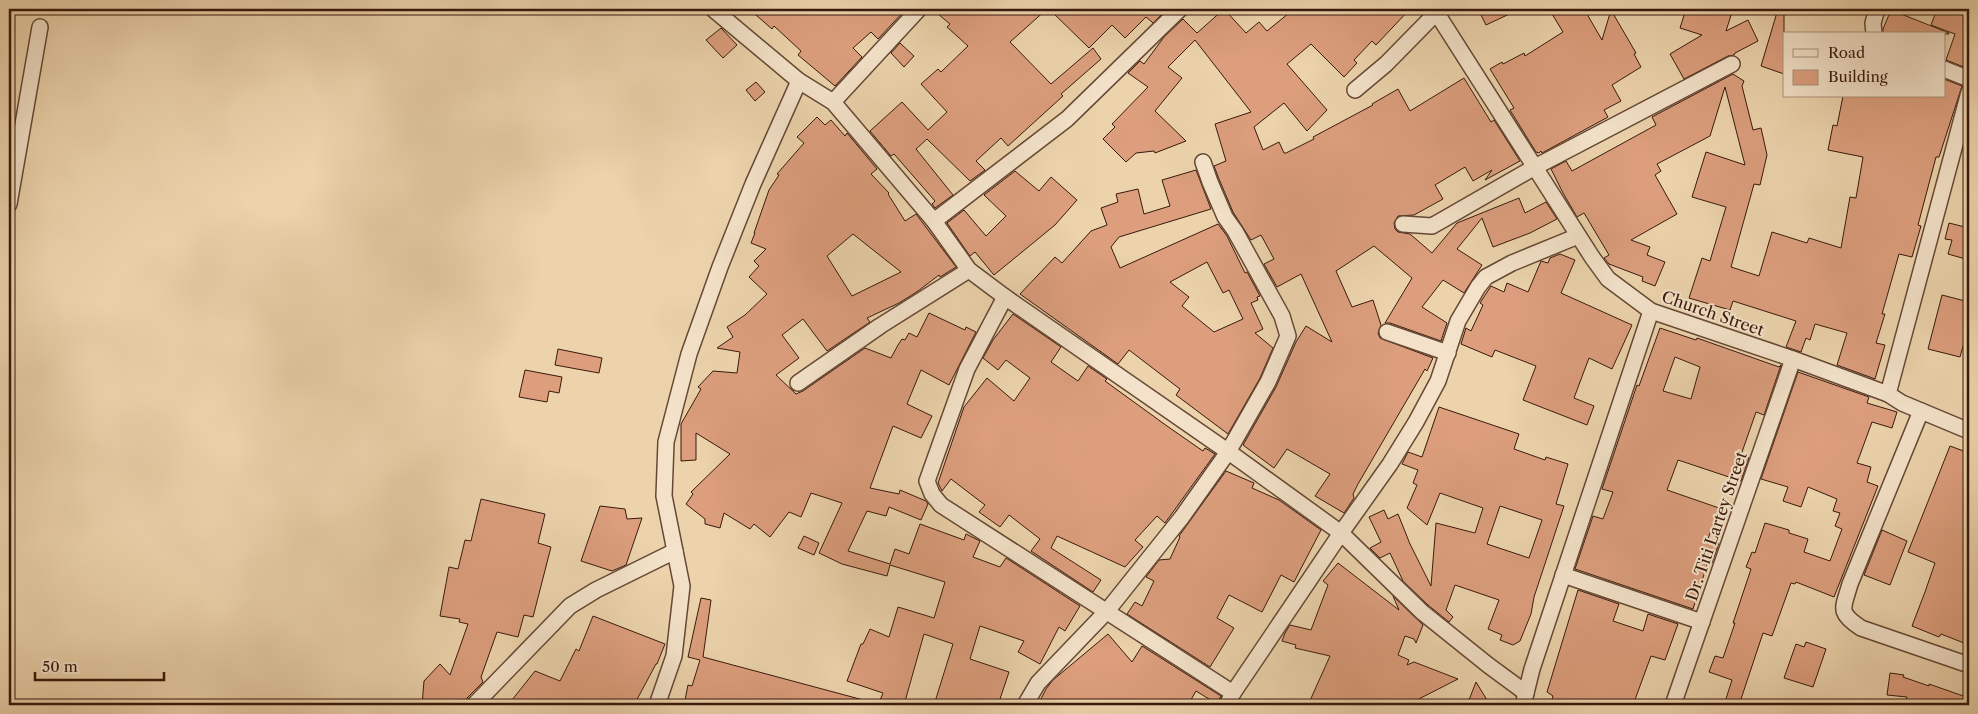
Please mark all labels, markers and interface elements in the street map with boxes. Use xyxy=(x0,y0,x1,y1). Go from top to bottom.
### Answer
legend xyxy=(1783,32,1946,98)
text: Road xyxy=(1828,43,1865,62)
text: Building xyxy=(1828,67,1888,86)
street label: Church Street xyxy=(1659,286,1767,340)
street label: Dr. Titi Lartey Street xyxy=(1681,448,1751,603)
scale bar xyxy=(35,649,164,681)
text: 50 m xyxy=(42,657,78,676)

